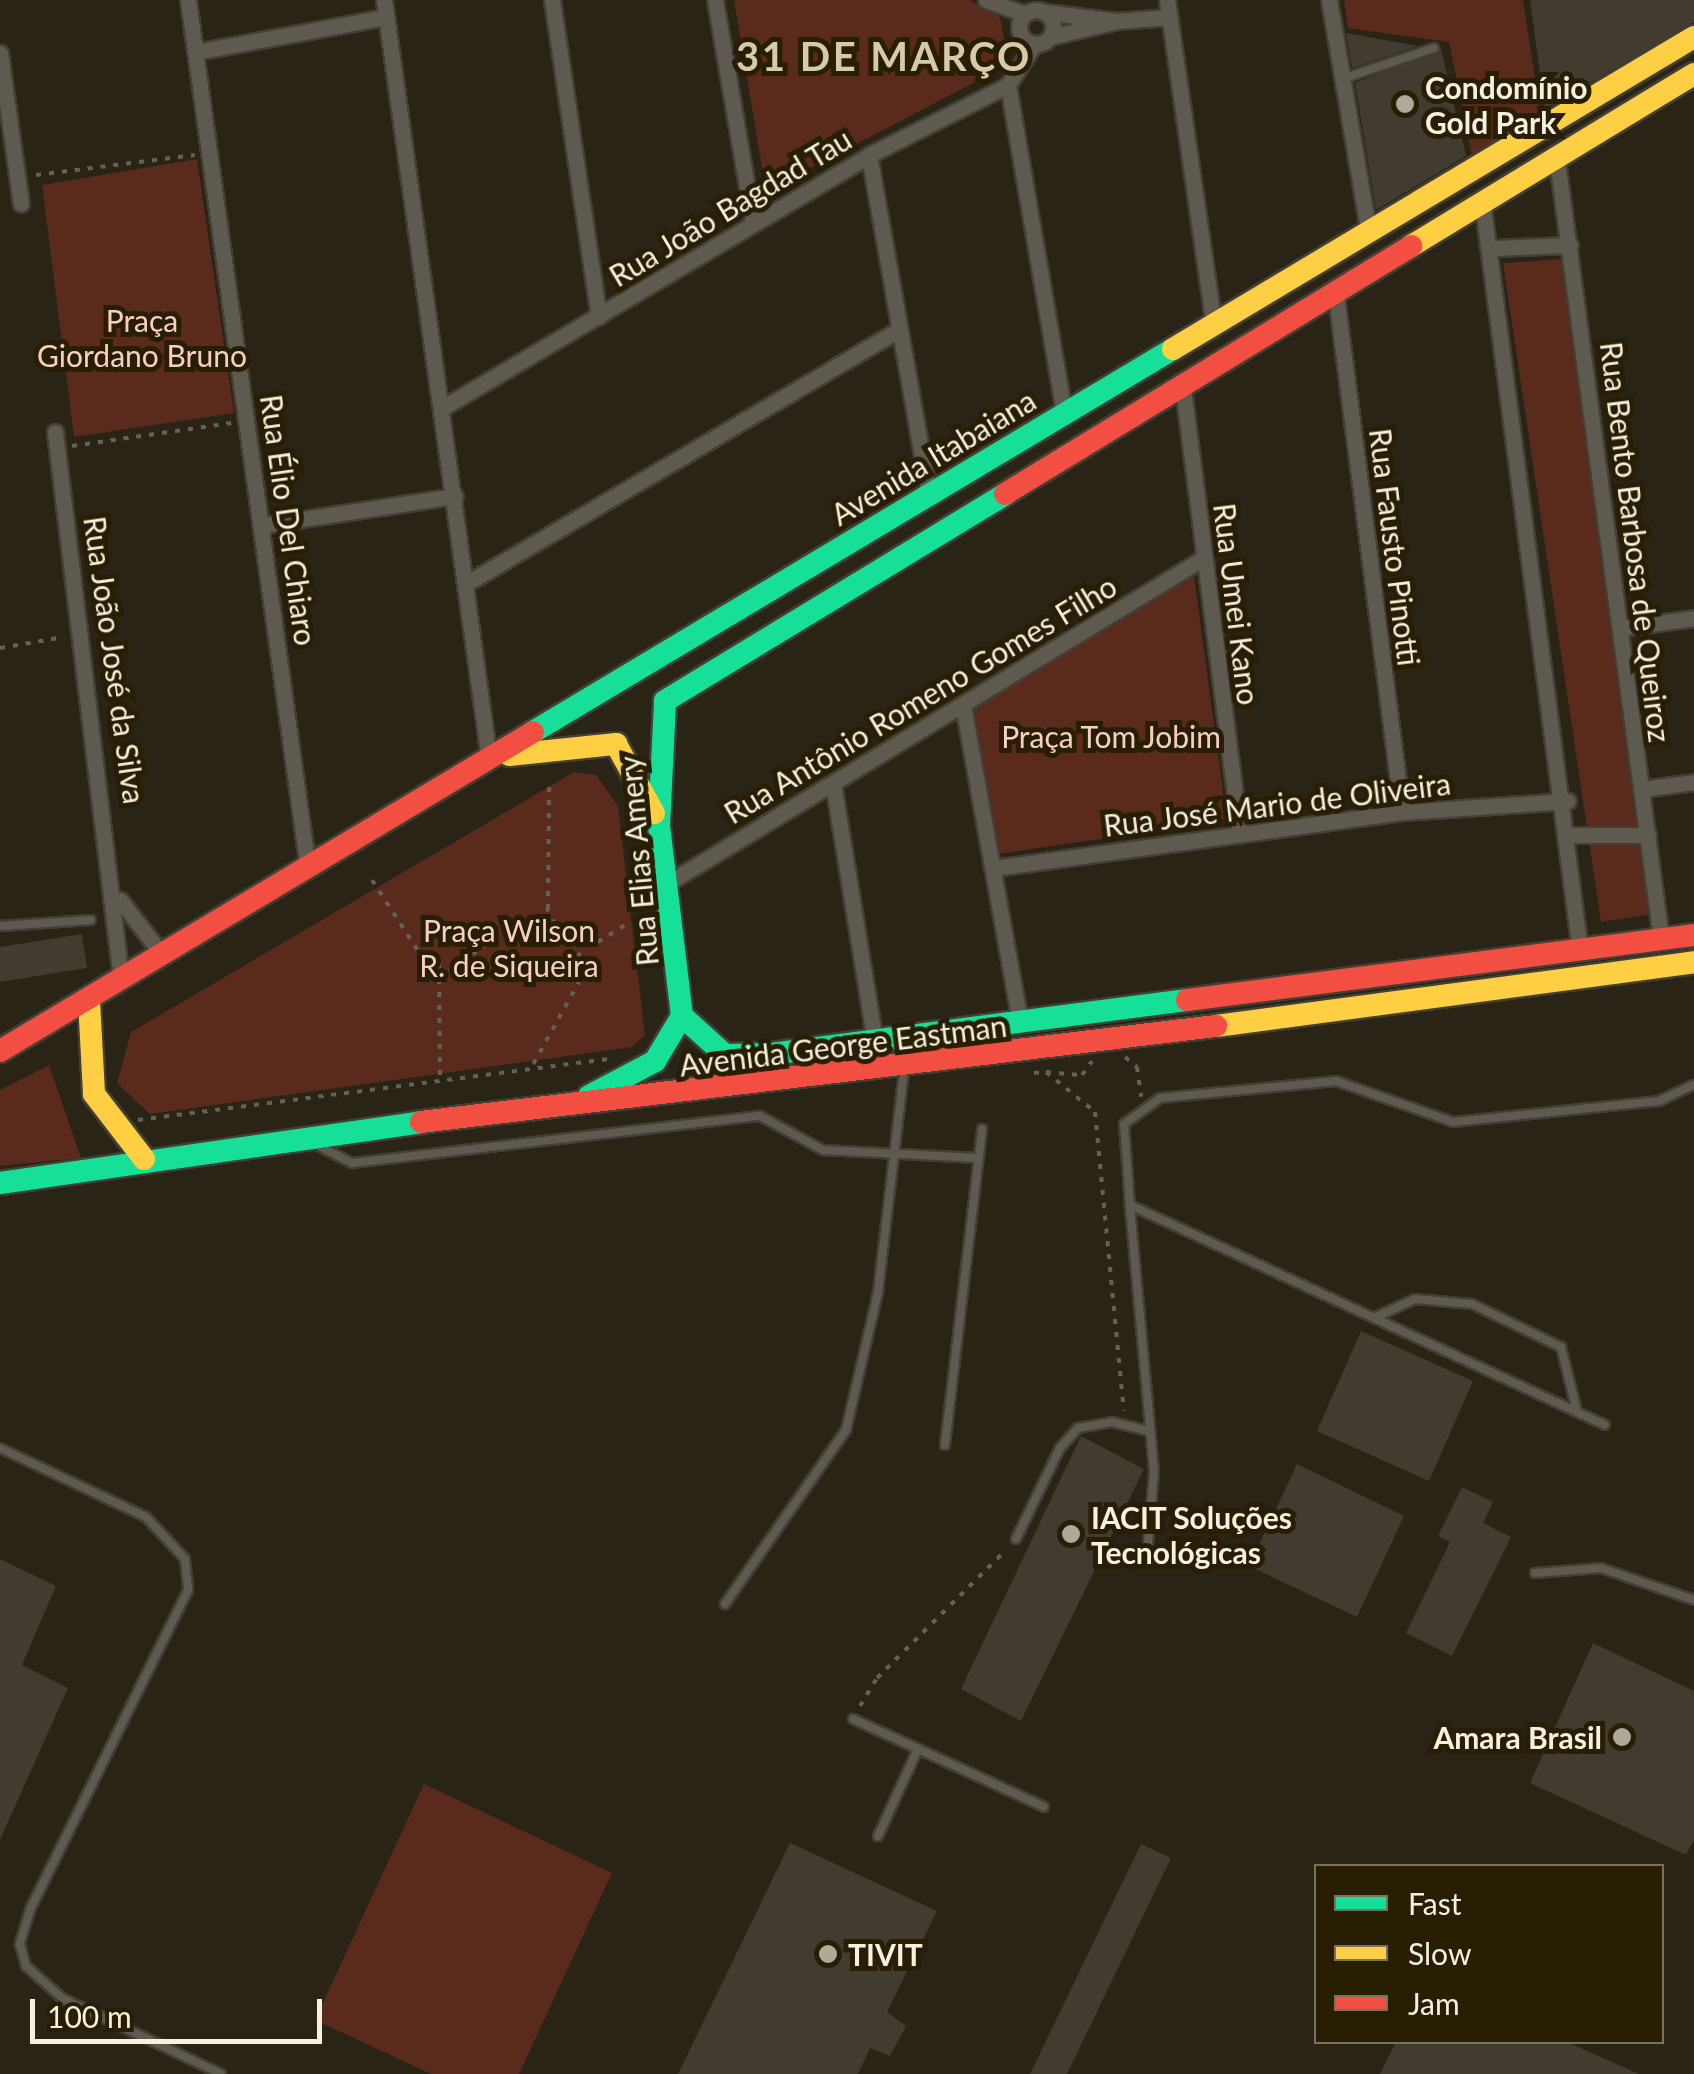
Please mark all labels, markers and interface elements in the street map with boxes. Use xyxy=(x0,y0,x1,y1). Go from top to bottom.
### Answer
district label: 31 DE MARÇO xyxy=(736,32,1032,80)
place label: Condomínio Gold Park xyxy=(1425,69,1587,140)
marker: Condomínio Gold Park xyxy=(1394,93,1416,115)
street label: Rua João Bagdad Tau xyxy=(602,120,858,294)
park label: Praça Giordano Bruno xyxy=(37,302,247,372)
street label: Rua Bento Barbosa de Queiroz xyxy=(1594,340,1678,744)
street label: Avenida Itabaiana xyxy=(824,382,1042,532)
street label: Rua Élio Del Chiaro xyxy=(254,392,324,648)
street label: Rua Fausto Pinotti xyxy=(1363,426,1427,668)
street label: Rua Umei Kano xyxy=(1207,501,1267,707)
street label: Rua João José da Silva xyxy=(77,513,153,807)
street label: Rua Antônio Romeno Gomes Filho xyxy=(717,567,1123,831)
park label: Praça Tom Jobim xyxy=(1000,718,1222,754)
street label: Rua Elias Amery xyxy=(611,754,665,968)
street label: Rua José Mario de Oliveira xyxy=(1101,765,1453,843)
park label: Praça Wilson R. de Siqueira xyxy=(419,912,599,982)
street label: Avenida George Eastman xyxy=(677,1007,1009,1083)
place label: IACIT Soluções Tecnológicas xyxy=(1091,1499,1293,1570)
marker: IACIT Soluções Tecnológicas xyxy=(1060,1523,1082,1545)
place label: Amara Brasil xyxy=(1433,1719,1602,1755)
marker: Amara Brasil xyxy=(1611,1726,1633,1748)
legend xyxy=(1314,1864,1664,2044)
text: Fast xyxy=(1408,1885,1462,1921)
text: Slow xyxy=(1408,1935,1471,1971)
place label: TIVIT xyxy=(848,1936,923,1972)
marker: TIVIT xyxy=(817,1943,839,1965)
scale bar xyxy=(35,1979,328,2041)
text: Jam xyxy=(1408,1985,1460,2021)
text: 100 m xyxy=(47,1998,132,2034)

